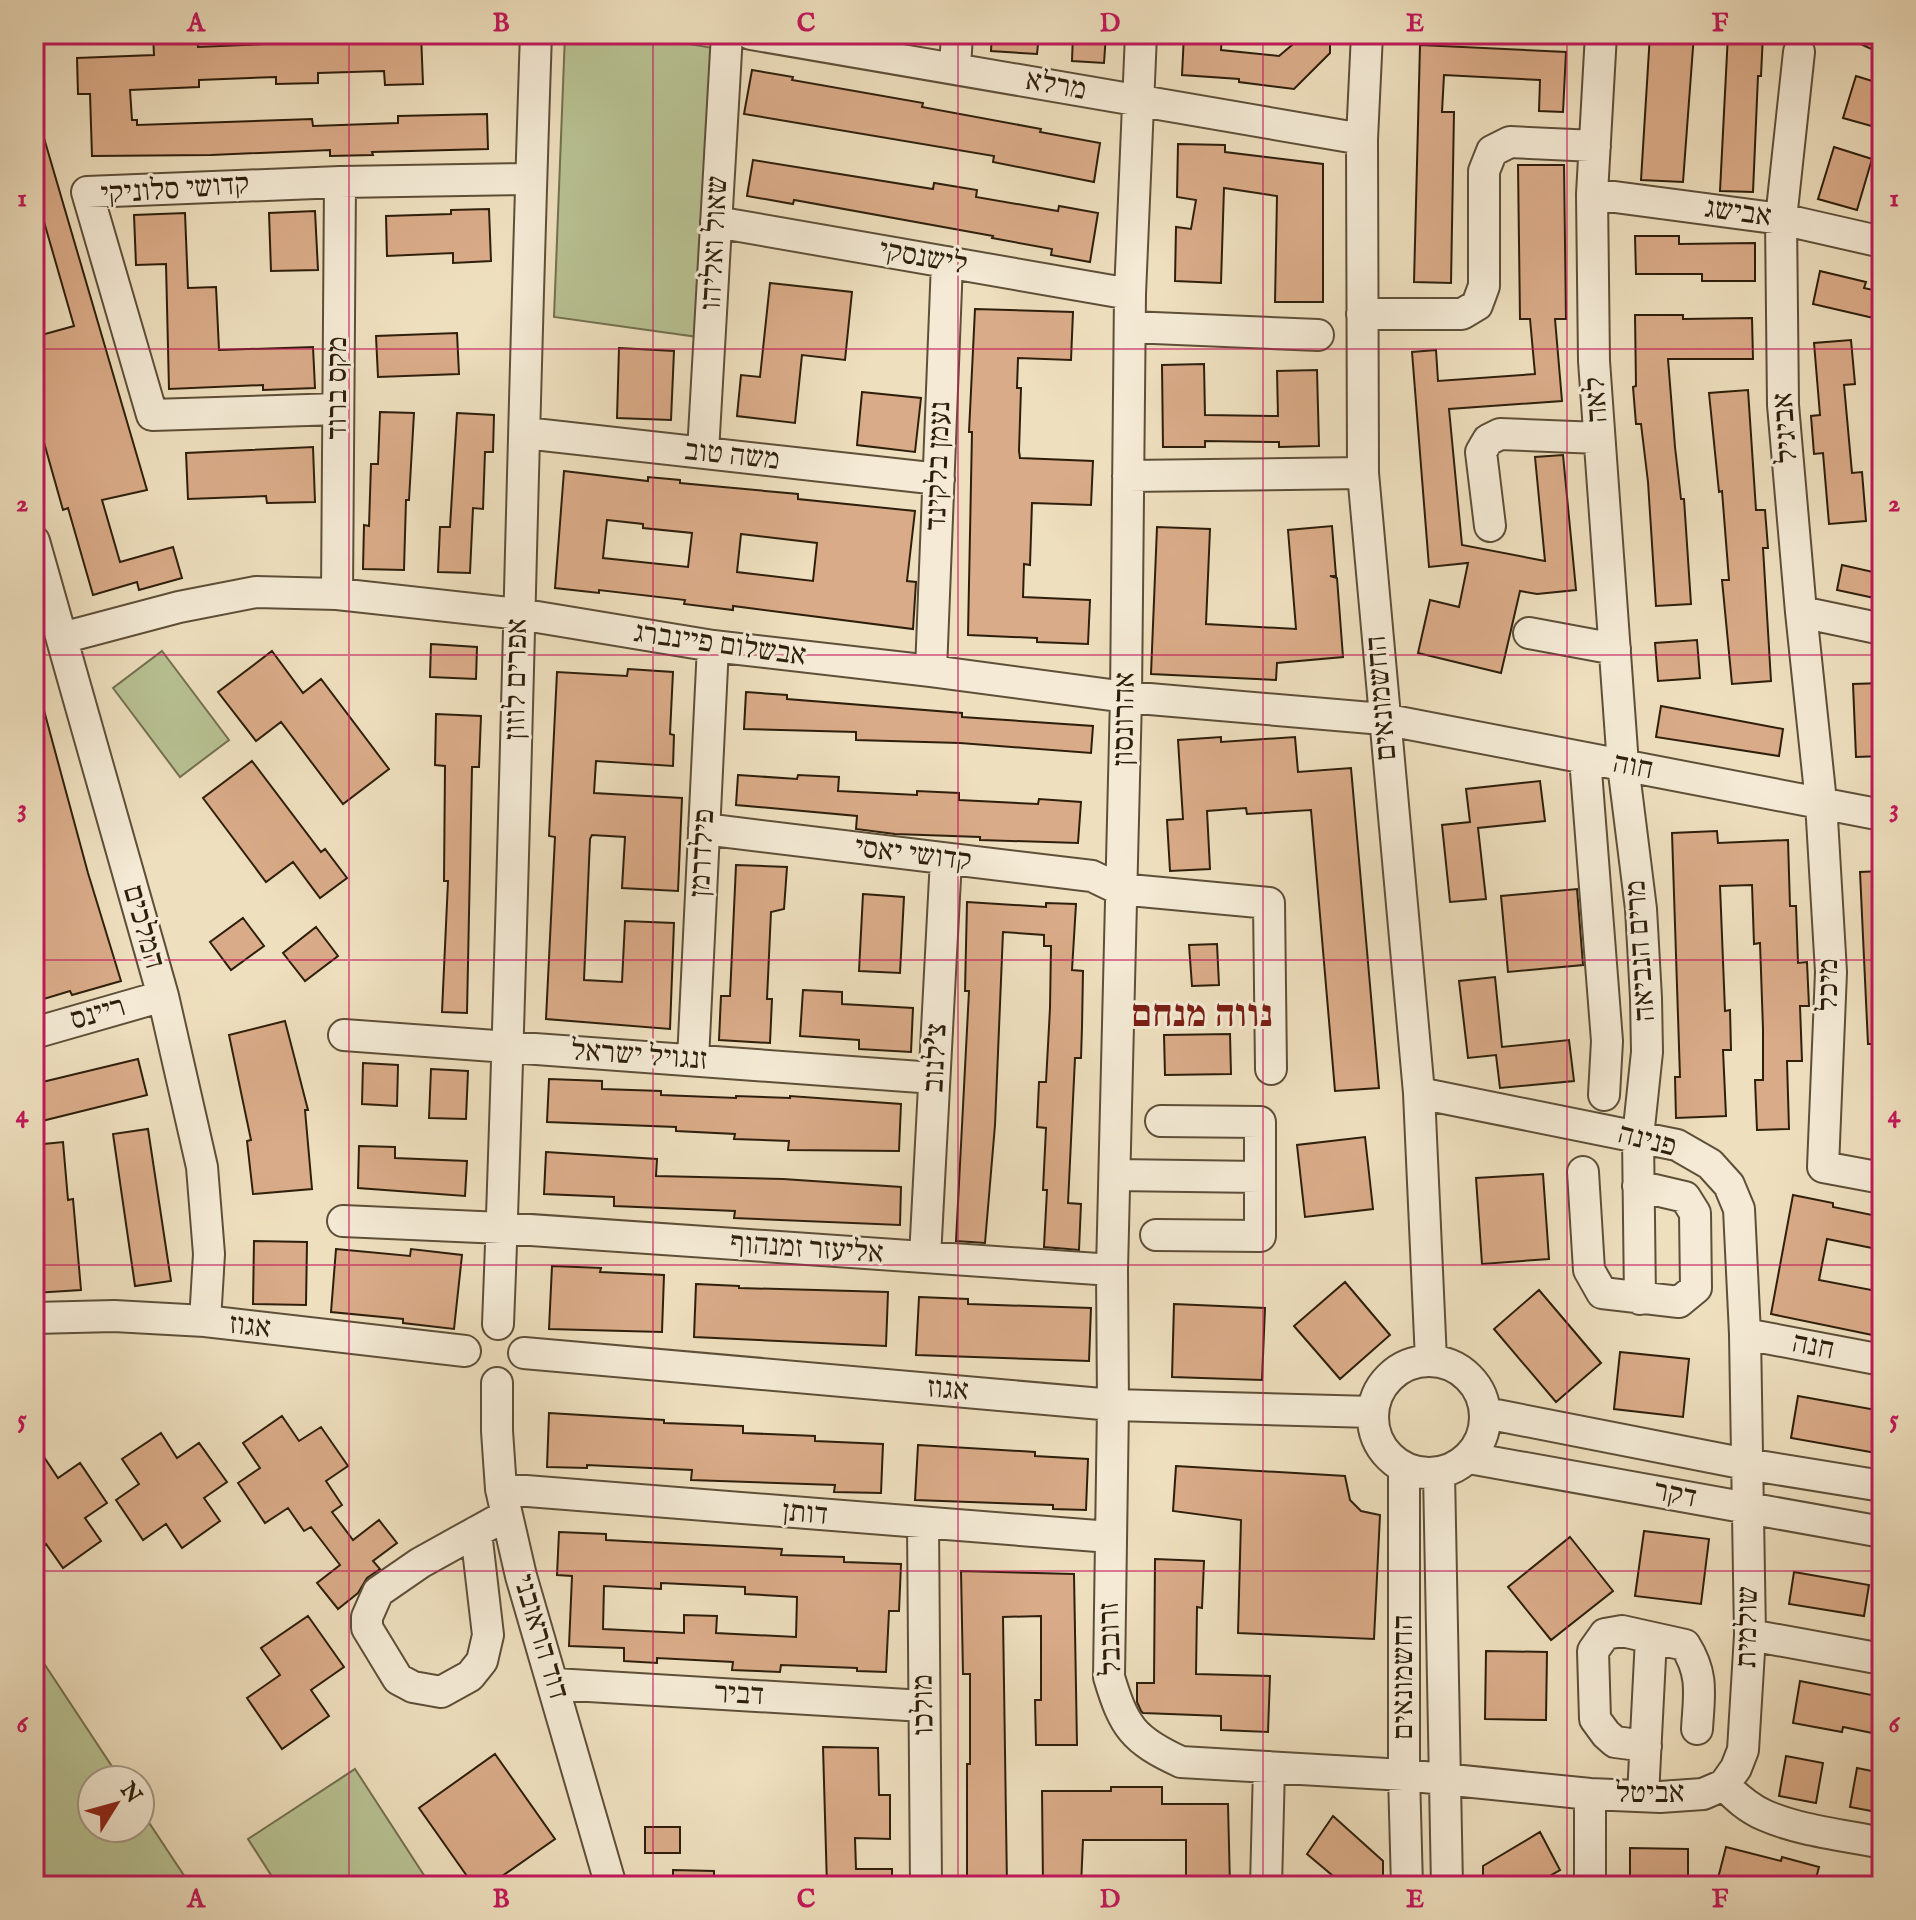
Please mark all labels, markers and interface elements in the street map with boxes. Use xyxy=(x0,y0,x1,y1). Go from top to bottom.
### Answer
text: A xyxy=(186,7,206,40)
text: B xyxy=(492,7,510,40)
text: C xyxy=(797,7,816,40)
text: D xyxy=(1100,7,1121,40)
text: E xyxy=(1406,7,1424,40)
text: F xyxy=(1712,7,1729,40)
street label: מרלא xyxy=(1023,62,1089,110)
street label: קדושי סלוניקי xyxy=(99,166,251,214)
street label: שאול ואליהו xyxy=(692,175,738,311)
text: 1 xyxy=(17,182,27,215)
text: 1 xyxy=(1889,182,1899,215)
street label: אבישג xyxy=(1702,190,1774,236)
street label: לישנסקי xyxy=(876,232,970,284)
street label: מקס ברוד xyxy=(319,336,357,440)
street label: לאה xyxy=(1576,376,1618,424)
street label: אביגיל xyxy=(1765,391,1807,465)
street label: נעמן בלקינד xyxy=(918,401,960,531)
street label: משה טוב xyxy=(682,432,782,480)
text: 2 xyxy=(16,487,28,520)
text: 2 xyxy=(1888,487,1900,520)
street label: אבשלום פיינברג xyxy=(631,614,809,676)
street label: אפרים לוזון xyxy=(497,618,537,740)
street label: החשמונאים xyxy=(1358,634,1406,762)
street label: אהרונסון xyxy=(1105,672,1145,766)
street label: חוה xyxy=(1609,744,1657,790)
text: 3 xyxy=(17,792,27,825)
text: 3 xyxy=(1889,792,1899,825)
street label: פילדרמן xyxy=(682,808,724,898)
street label: קדושי יאסי xyxy=(852,829,974,881)
street label: מרים הנביאה xyxy=(1617,879,1665,1023)
street label: המלכים xyxy=(113,881,173,973)
street label: מיכל xyxy=(1810,958,1848,1012)
street label: ריינס xyxy=(66,988,130,1040)
district label: נווה מנחם xyxy=(1131,992,1273,1040)
street label: צ'לנוב xyxy=(915,1022,957,1094)
street label: זנגויל ישראל xyxy=(569,1032,709,1080)
text: 4 xyxy=(16,1098,30,1131)
text: 4 xyxy=(1888,1098,1902,1131)
street label: פנינה xyxy=(1614,1115,1680,1167)
street label: אליעזר זמנהוף xyxy=(729,1225,885,1273)
street label: אגוז xyxy=(227,1306,273,1348)
street label: חנה xyxy=(1789,1324,1837,1370)
street label: אגוז xyxy=(925,1369,971,1411)
text: 5 xyxy=(17,1403,27,1436)
text: 5 xyxy=(1889,1403,1899,1436)
street label: דקר xyxy=(1650,1472,1700,1518)
street label: דותן xyxy=(781,1493,829,1535)
street label: דוד הראובני xyxy=(503,1570,577,1704)
street label: שולמית xyxy=(1728,1586,1768,1668)
street label: זרובבל xyxy=(1091,1602,1131,1676)
street label: החשמונאים xyxy=(1385,1614,1423,1740)
street label: מולכו xyxy=(904,1674,944,1736)
street label: דביר xyxy=(713,1675,765,1715)
text: 6 xyxy=(17,1708,29,1741)
text: 6 xyxy=(1889,1708,1901,1741)
north arrow xyxy=(76,1764,156,1844)
street label: אביטל xyxy=(1615,1775,1685,1813)
text: N xyxy=(113,1776,147,1809)
text: A xyxy=(186,1883,206,1916)
text: B xyxy=(492,1883,510,1916)
text: C xyxy=(797,1883,816,1916)
text: D xyxy=(1100,1883,1121,1916)
text: E xyxy=(1406,1883,1424,1916)
text: F xyxy=(1712,1883,1729,1916)

